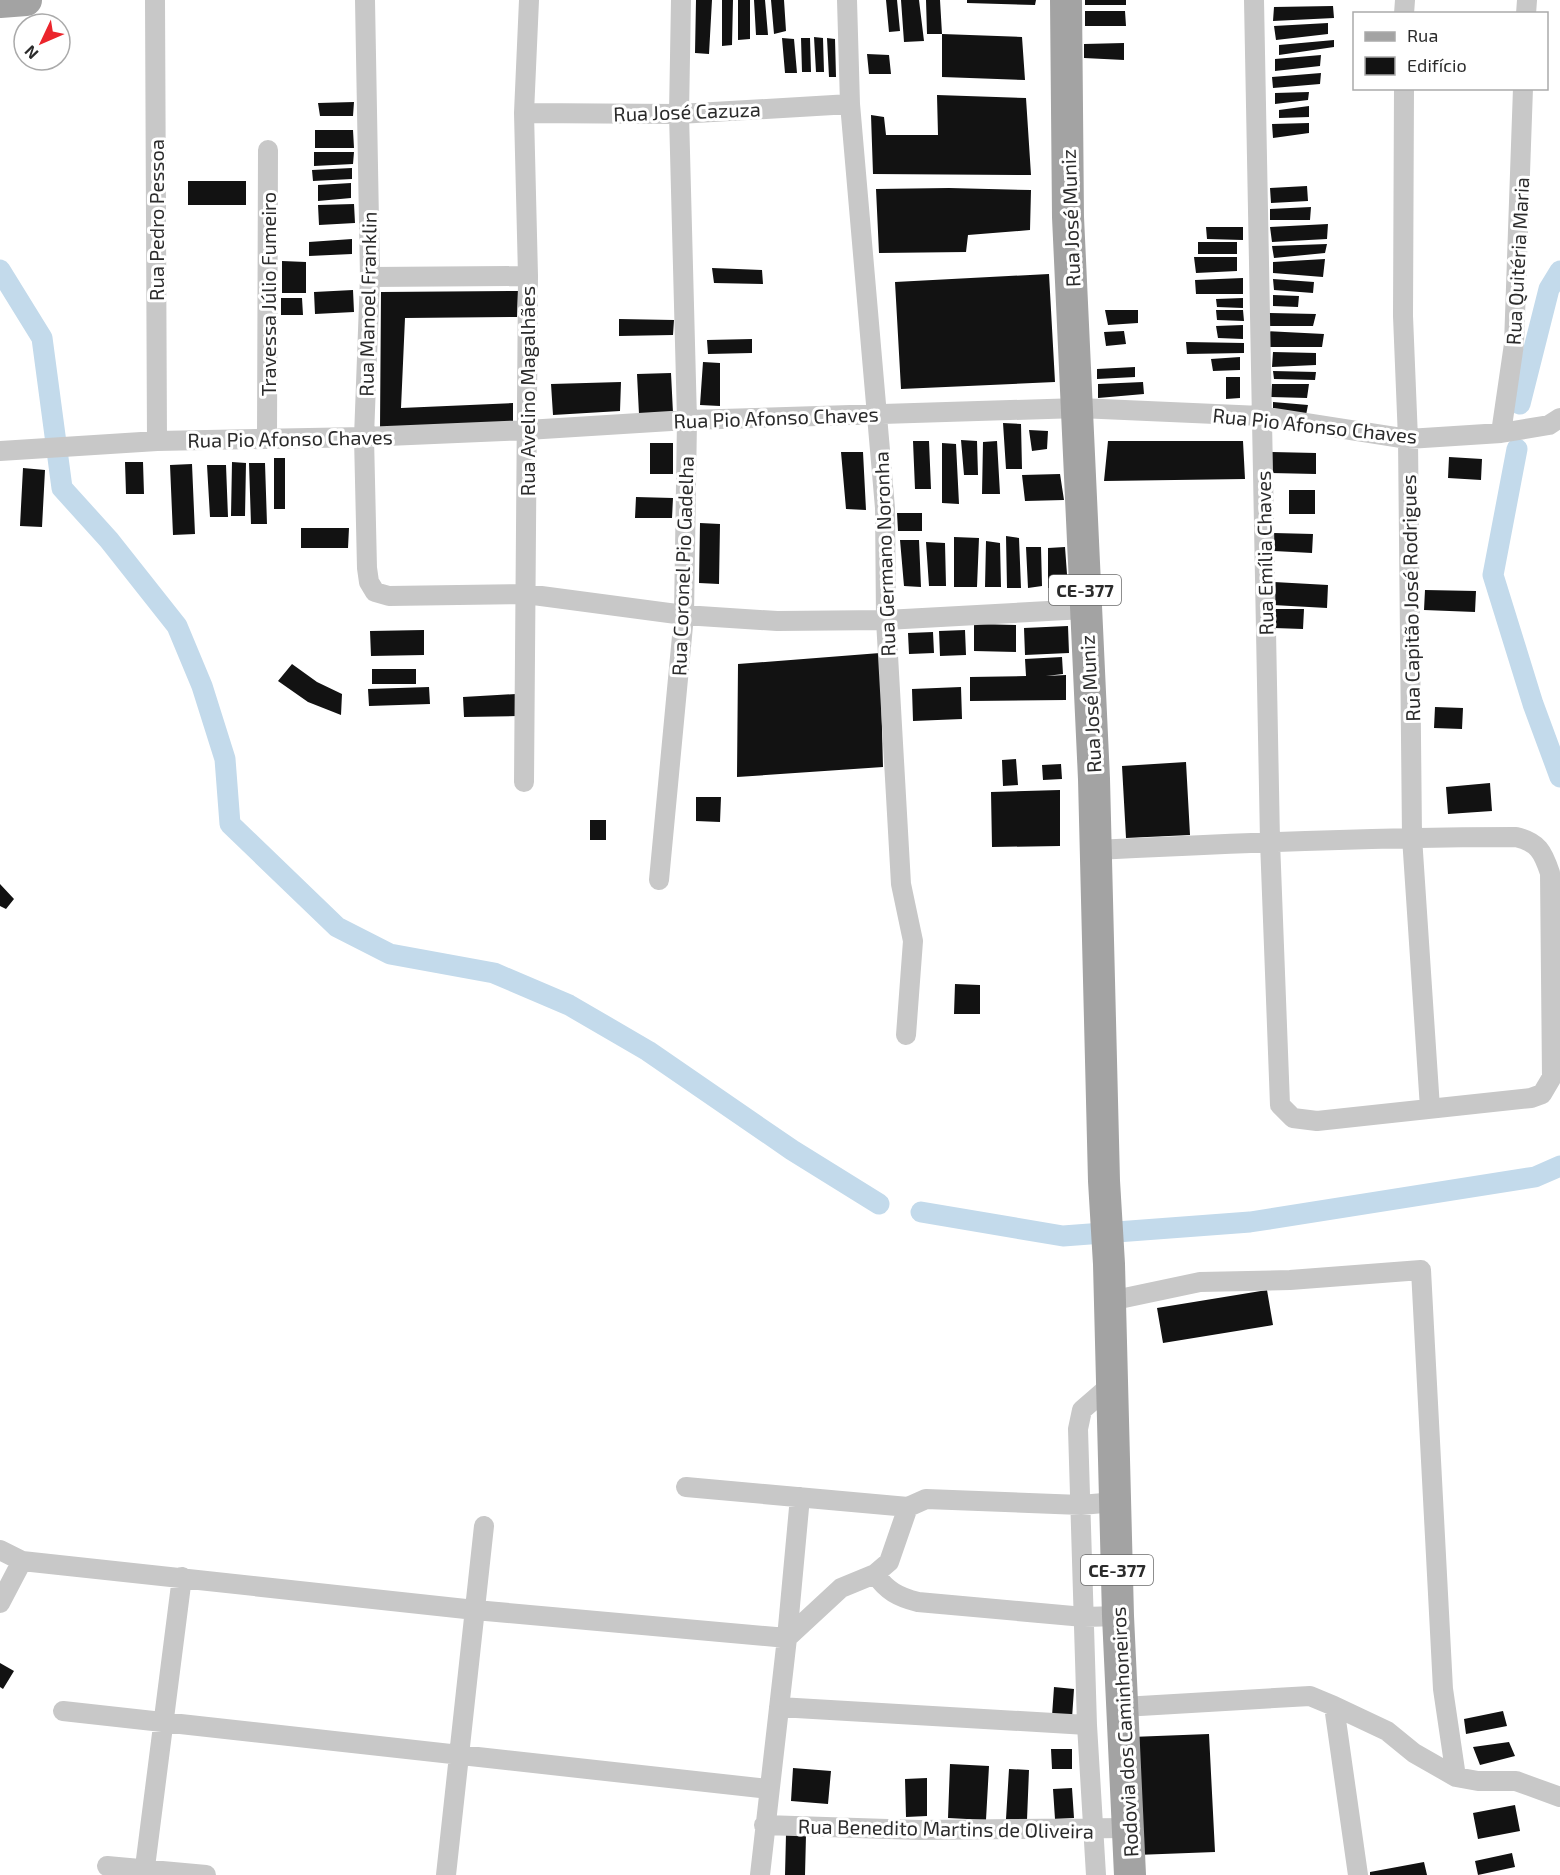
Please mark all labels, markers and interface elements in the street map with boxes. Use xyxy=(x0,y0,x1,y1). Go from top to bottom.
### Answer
north arrow xyxy=(12,12,72,72)
legend xyxy=(1353,12,1548,90)
text: Rua xyxy=(1407,24,1438,46)
text: N xyxy=(20,42,42,64)
text: Edifício xyxy=(1407,54,1467,76)
street label: Rua José Cazuza xyxy=(613,96,761,126)
street label: Rua Pedro Pessoa xyxy=(144,139,168,301)
street label: Rua José Muniz xyxy=(1056,149,1084,287)
street label: Rua Quitéria Maria xyxy=(1501,176,1533,346)
street label: Travessa Júlio Fumeiro xyxy=(256,192,280,396)
street label: Rua Manoel Franklin xyxy=(353,211,381,397)
street label: Rua Avelino Magalhães xyxy=(515,286,539,496)
street label: Rua Pio Afonso Chaves xyxy=(673,401,879,433)
street label: Rua Pio Afonso Chaves xyxy=(1212,402,1418,448)
street label: Rua Pio Afonso Chaves xyxy=(187,424,393,452)
street label: Rua Germano Noronha xyxy=(868,451,900,657)
street label: Rua Coronel Pio Gadelha xyxy=(666,456,698,676)
street label: Rua Emília Chaves xyxy=(1251,470,1277,636)
street label: Rua Capitão José Rodrigues xyxy=(1396,474,1424,722)
road number: CE-377 xyxy=(1049,575,1121,605)
street label: Rua José Muniz xyxy=(1074,634,1106,774)
road number: CE-377 xyxy=(1081,1555,1153,1585)
street label: Rodovia dos Caminhoneiros xyxy=(1105,1606,1143,1858)
street label: Rua Benedito Martins de Oliveira xyxy=(798,1813,1094,1843)

